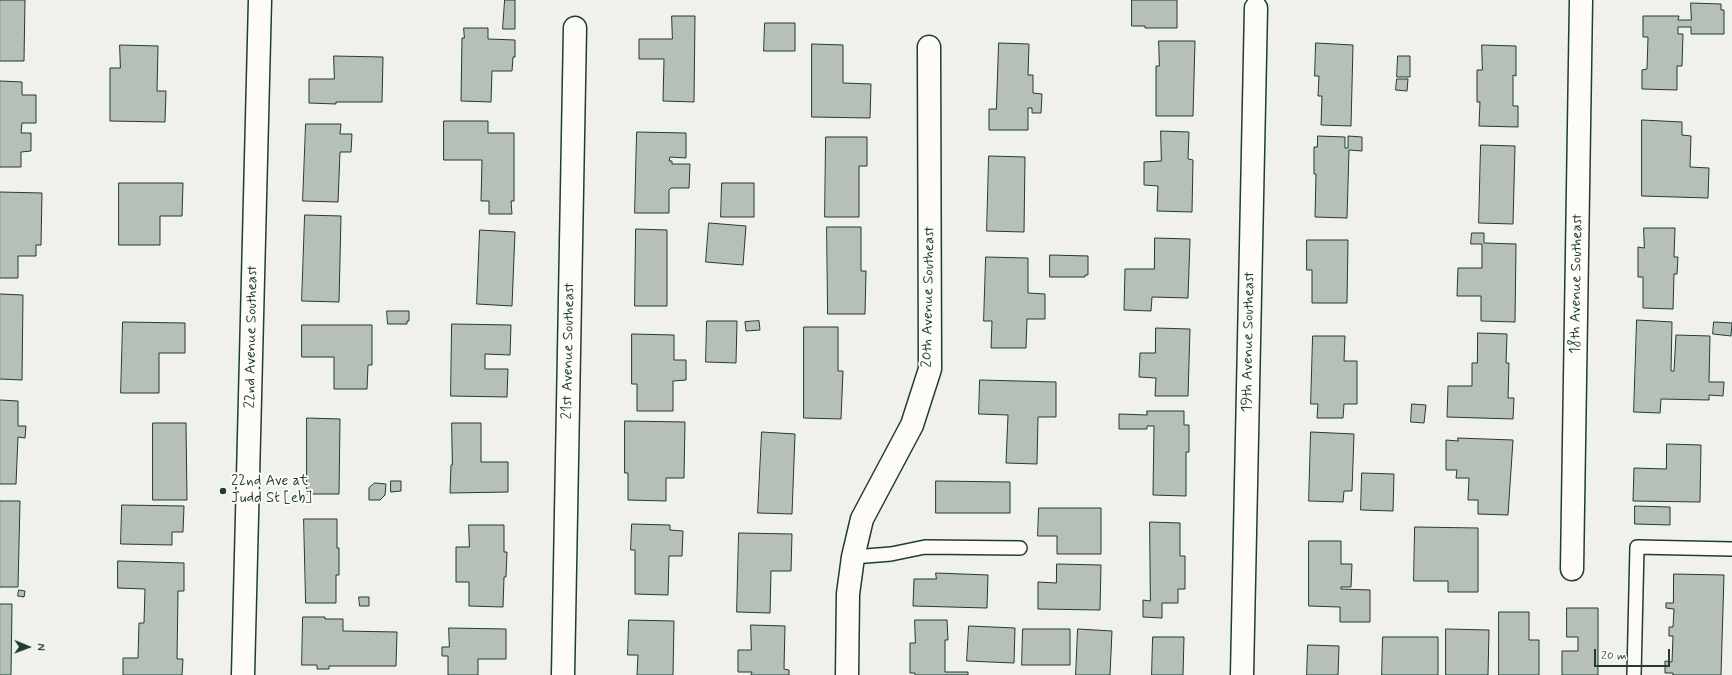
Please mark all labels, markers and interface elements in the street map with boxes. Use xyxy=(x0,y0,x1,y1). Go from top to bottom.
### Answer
street label: 18th Avenue Southeast xyxy=(1567,214,1587,354)
street label: 20th Avenue Southeast xyxy=(919,226,939,368)
street label: 22nd Avenue Southeast xyxy=(242,265,262,409)
street label: 19th Avenue Southeast xyxy=(1239,271,1259,413)
street label: 21st Avenue Southeast xyxy=(559,282,579,420)
place label: 22nd Ave at Judd St [eb] xyxy=(231,473,312,508)
marker: 22nd Ave at Judd St [eb] xyxy=(218,486,228,496)
north arrow xyxy=(8,627,48,667)
scale bar xyxy=(1596,641,1672,667)
text: N xyxy=(33,643,47,651)
text: 20 m xyxy=(1601,648,1627,664)

